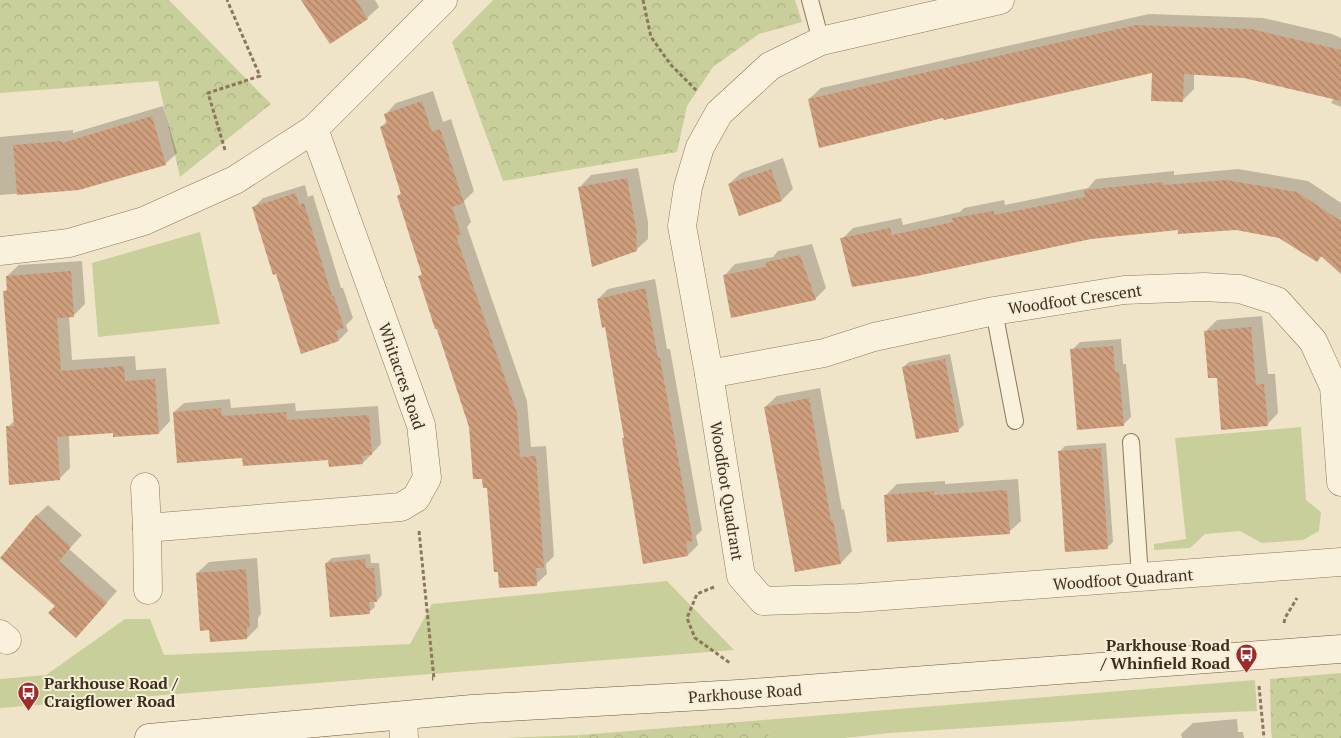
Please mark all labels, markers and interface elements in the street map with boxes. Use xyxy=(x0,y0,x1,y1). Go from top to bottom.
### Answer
street label: Woodfoot Crescent xyxy=(1007,279,1143,319)
street label: Whitacres Road xyxy=(373,320,431,432)
street label: Woodfoot Quadrant xyxy=(705,420,749,562)
street label: Woodfoot Quadrant xyxy=(1052,563,1194,595)
place label: Parkhouse Road / Whinfield Road xyxy=(1100,634,1230,674)
bus stop icon: Parkhouse Road / Whinfield Road xyxy=(1234,642,1258,673)
place label: Parkhouse Road / Craigflower Road xyxy=(44,672,179,712)
street label: Parkhouse Road xyxy=(687,678,803,708)
bus stop icon: Parkhouse Road / Craigflower Road xyxy=(16,680,40,711)

